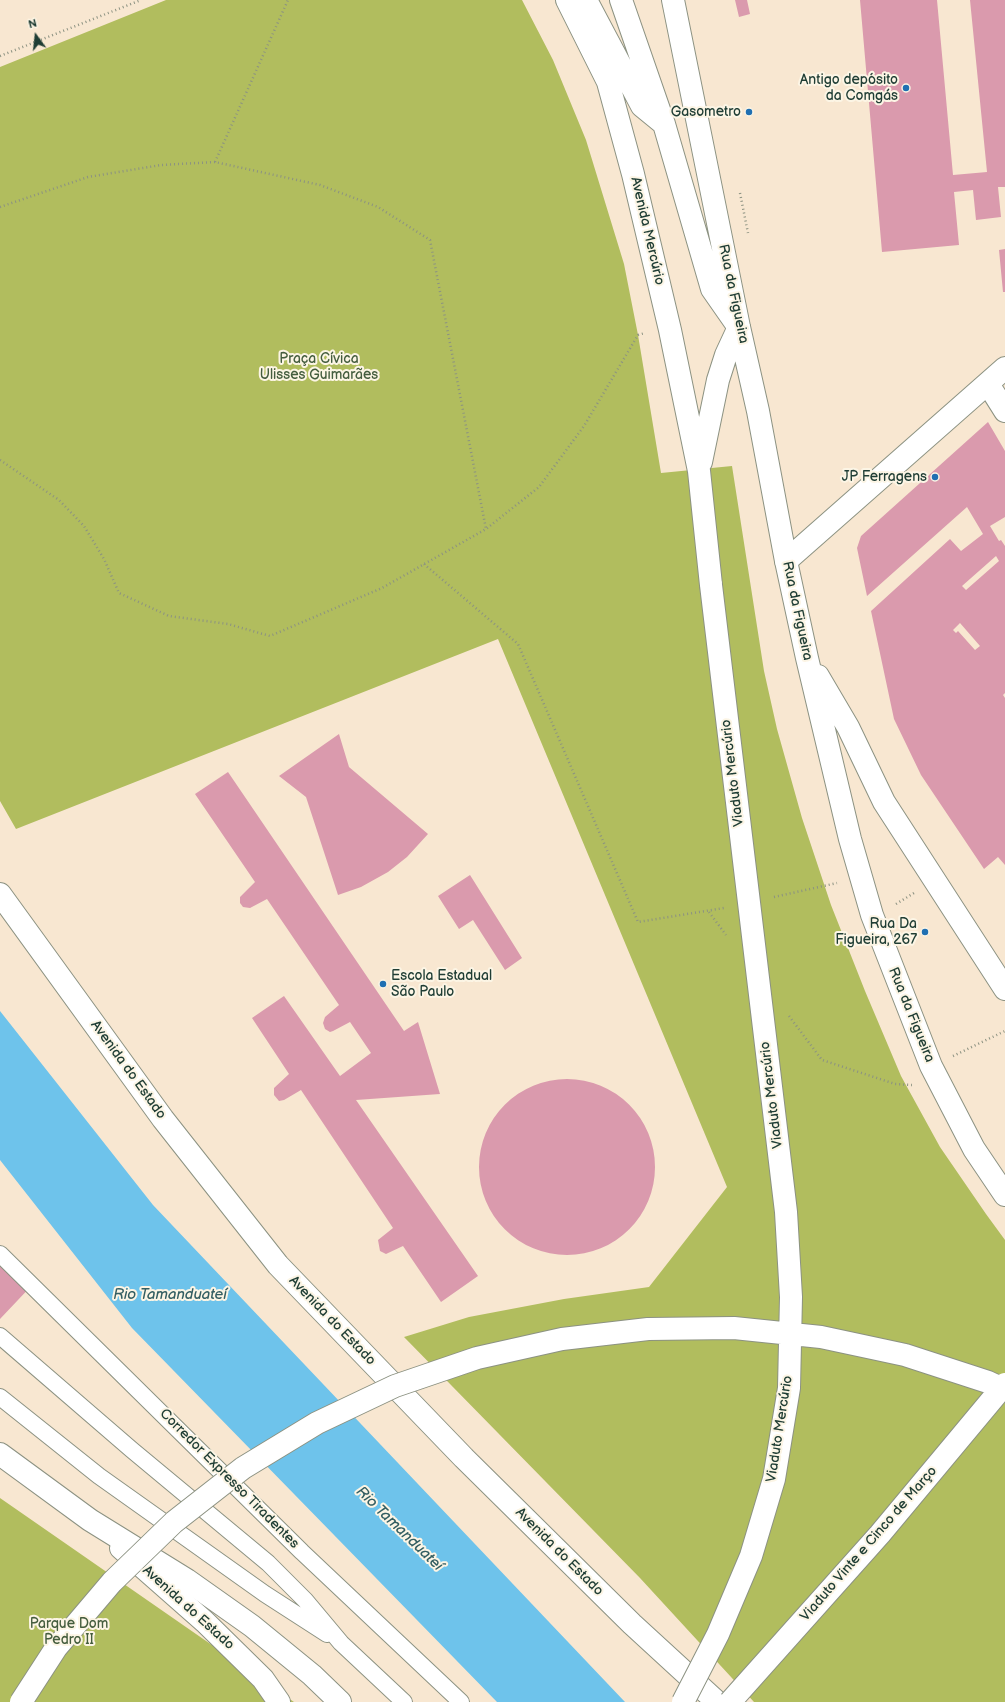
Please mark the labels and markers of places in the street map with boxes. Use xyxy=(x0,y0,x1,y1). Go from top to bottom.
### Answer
place label: Antigo depósito da Comgás xyxy=(800,72,898,104)
marker: Antigo depósito da Comgás xyxy=(901,83,911,93)
place label: Gasometro xyxy=(671,104,741,120)
marker: Gasometro xyxy=(744,107,754,117)
place label: JP Ferragens xyxy=(842,469,927,485)
marker: JP Ferragens xyxy=(930,472,940,482)
place label: Rua Da Figueira, 267 xyxy=(835,916,917,948)
marker: Rua Da Figueira, 267 xyxy=(920,927,930,937)
place label: Escola Estadual São Paulo xyxy=(391,968,492,1000)
marker: Escola Estadual São Paulo xyxy=(378,979,388,989)

